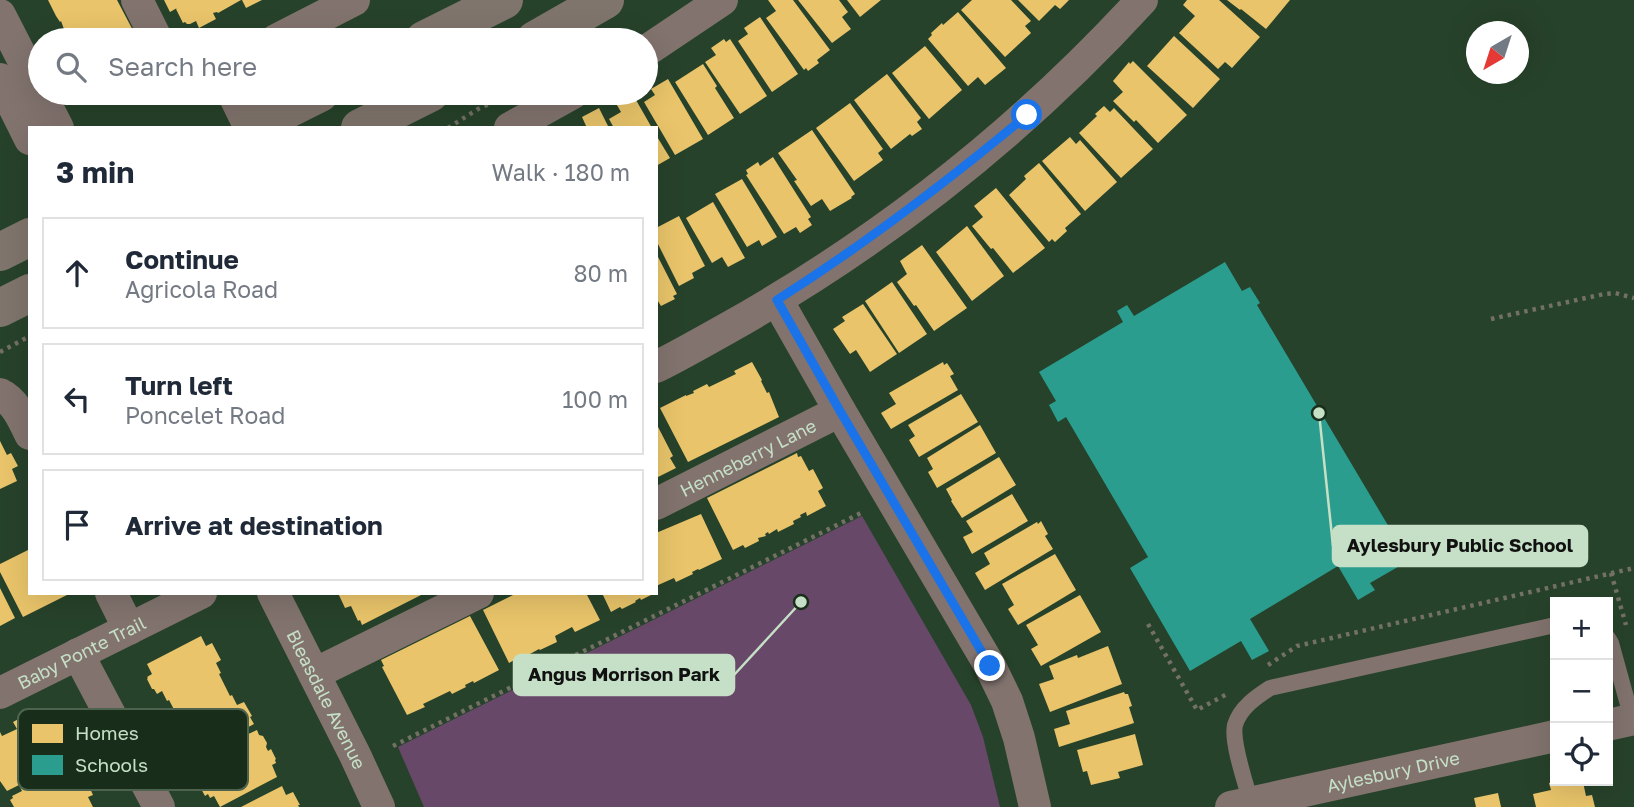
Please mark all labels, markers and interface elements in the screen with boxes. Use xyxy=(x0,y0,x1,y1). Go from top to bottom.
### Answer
north arrow xyxy=(1466,21,1529,84)
search box xyxy=(28,28,658,105)
icon: search xyxy=(52,48,90,86)
text: Search here xyxy=(108,51,257,82)
route start xyxy=(1011,99,1042,130)
text: 3 min xyxy=(56,154,134,190)
text: Walk · 180 m xyxy=(492,158,630,186)
text: Continue xyxy=(125,244,239,275)
icon: ahead xyxy=(58,254,96,292)
text: 80 m xyxy=(574,259,628,287)
text: Agricola Road xyxy=(125,275,278,303)
text: Turn left xyxy=(125,370,233,401)
icon: left xyxy=(58,380,96,418)
text: 100 m xyxy=(562,385,628,413)
text: Poncelet Road xyxy=(125,401,285,429)
street label: Henneberry Lane xyxy=(676,414,820,501)
icon: arrive xyxy=(58,506,96,544)
text: Arrive at destination xyxy=(125,510,383,541)
callout: Aylesbury Public School xyxy=(1333,526,1587,566)
text: Aylesbury Public School xyxy=(1347,533,1573,556)
map controls xyxy=(1550,597,1613,786)
button: + xyxy=(1550,597,1613,660)
street label: Baby Ponte Trail xyxy=(14,611,149,694)
street label: Bleasdale Avenue xyxy=(282,626,371,772)
route end xyxy=(974,650,1005,681)
callout: Angus Morrison Park xyxy=(514,655,734,695)
button: − xyxy=(1550,660,1613,723)
text: Angus Morrison Park xyxy=(528,662,720,685)
legend xyxy=(18,709,248,790)
text: Homes xyxy=(75,721,139,744)
button: locate xyxy=(1550,723,1613,786)
street label: Aylesbury Drive xyxy=(1325,746,1462,797)
text: Schools xyxy=(75,753,148,776)

